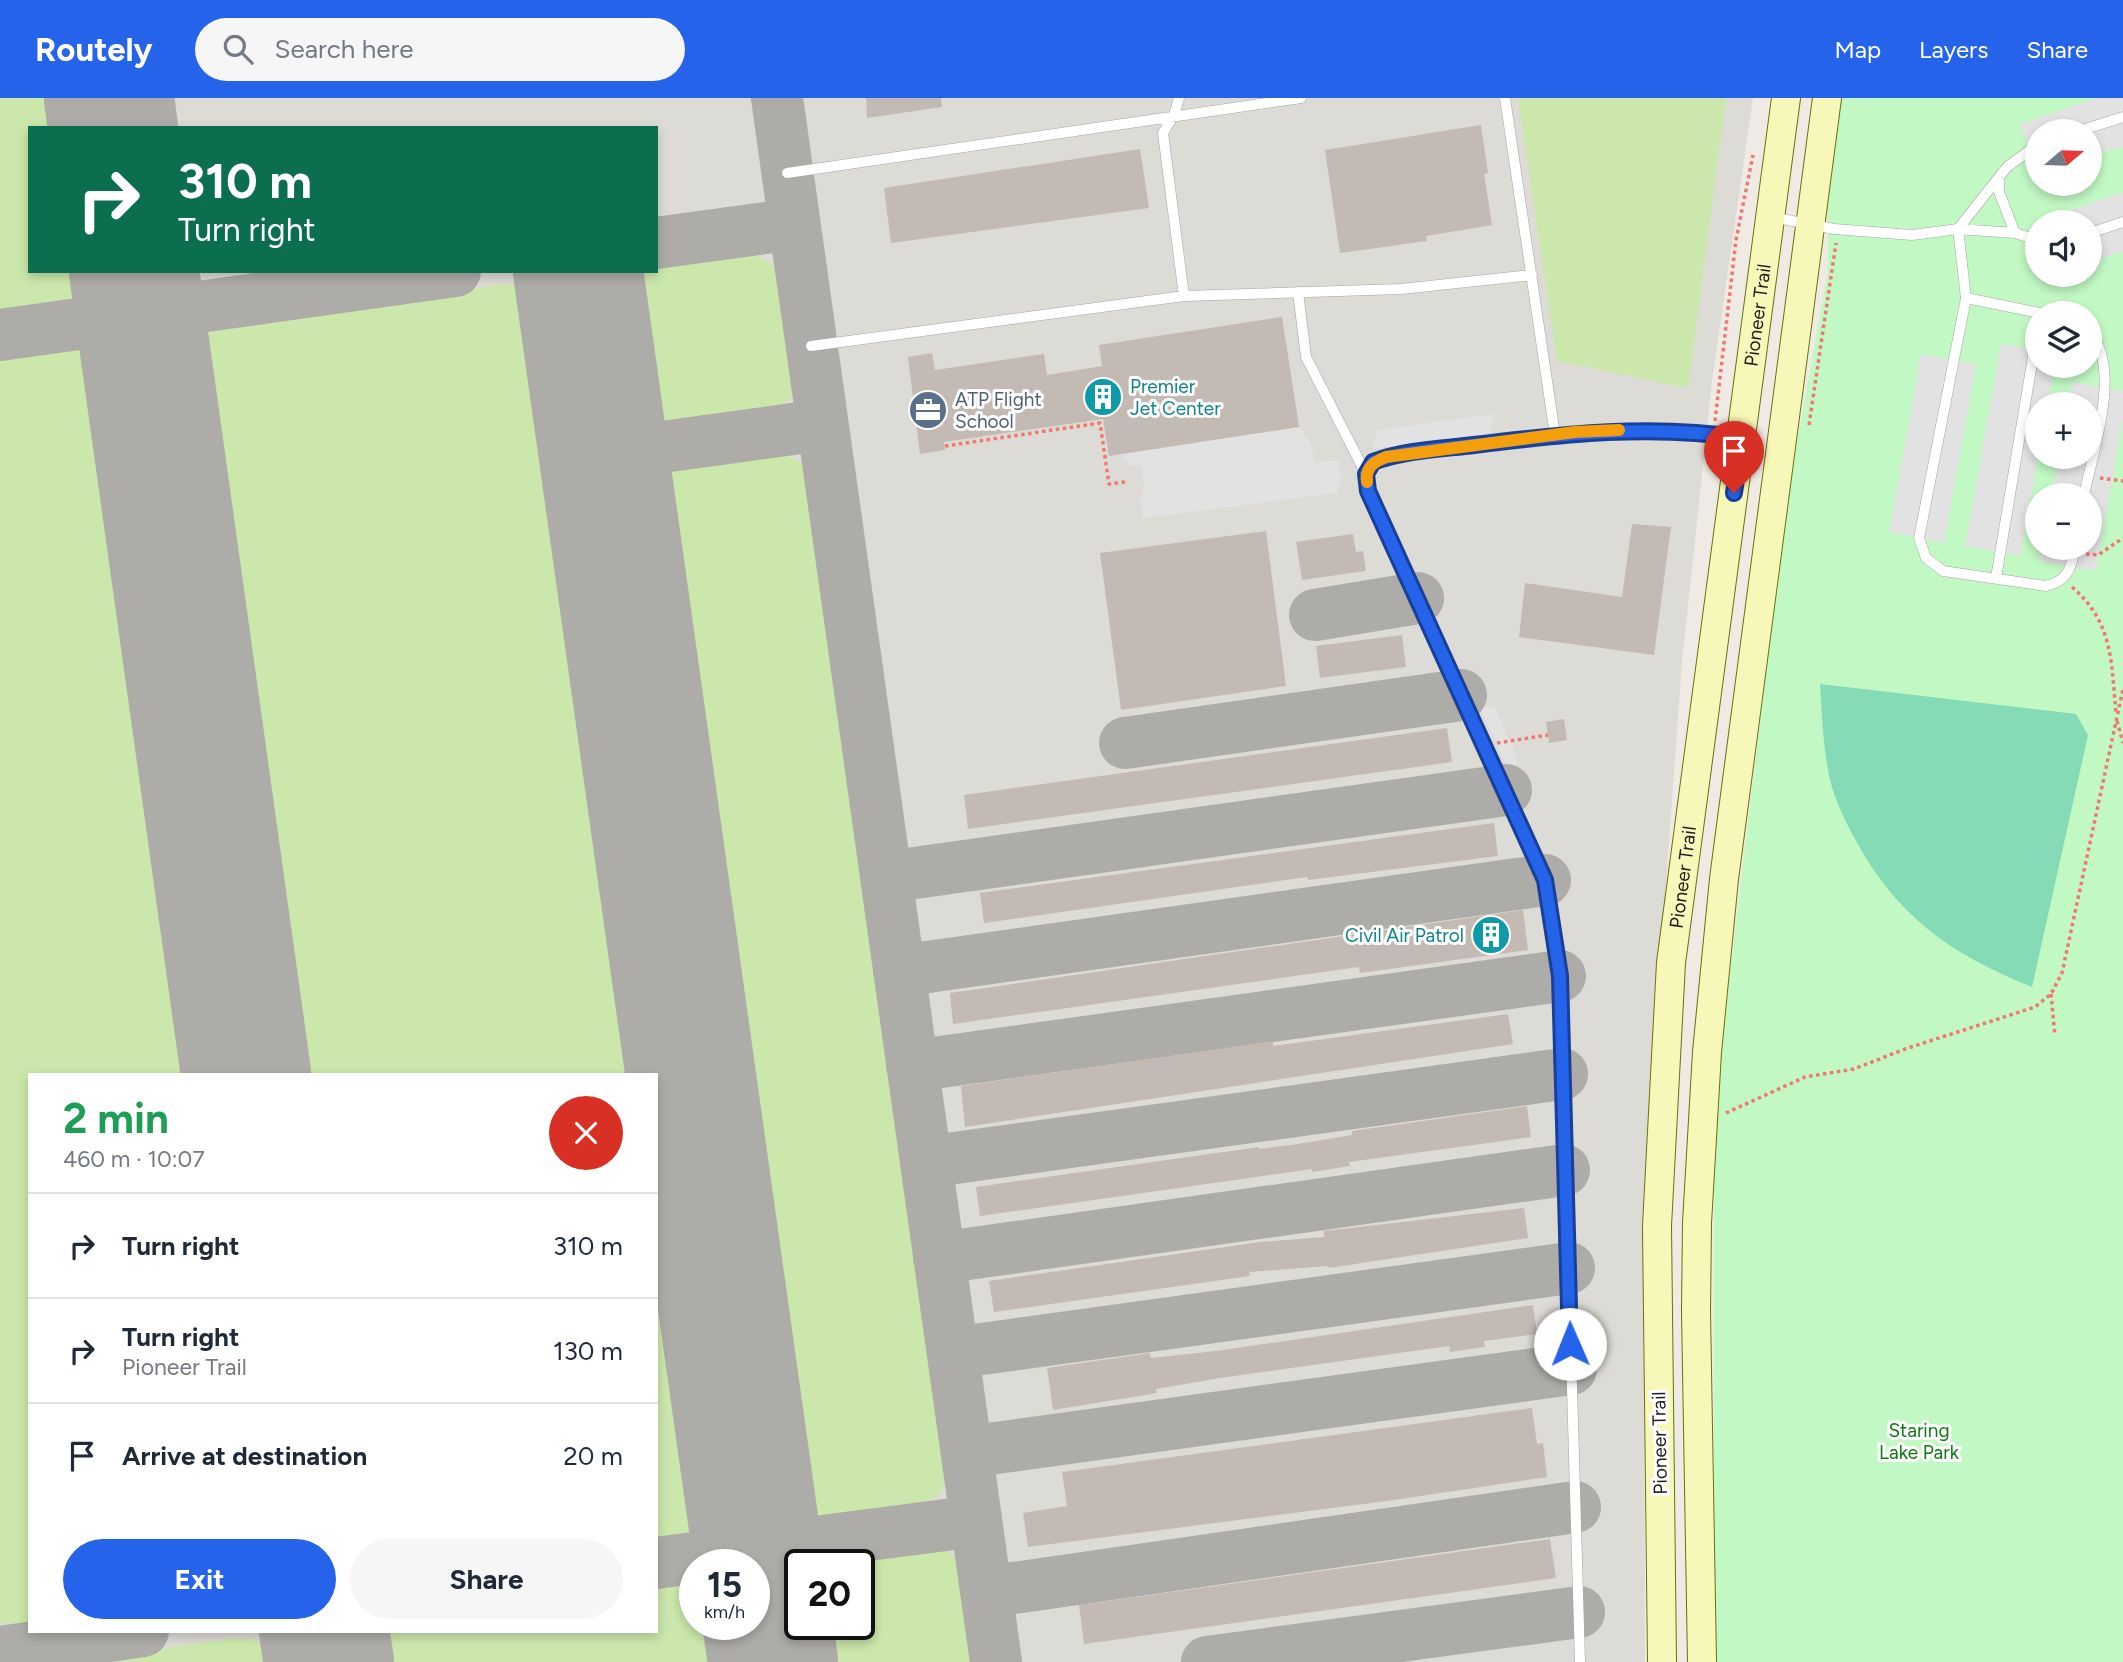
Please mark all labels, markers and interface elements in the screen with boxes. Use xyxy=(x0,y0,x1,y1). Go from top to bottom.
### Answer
search box xyxy=(195,18,685,81)
text: Routely xyxy=(35,30,153,69)
icon: search xyxy=(219,30,257,68)
text: Search here xyxy=(275,33,414,65)
text: Map xyxy=(1834,35,1881,64)
text: Layers xyxy=(1919,35,1988,64)
text: Share xyxy=(2026,35,2088,64)
north arrow xyxy=(2025,119,2102,196)
map controls xyxy=(2025,119,2102,560)
text: 310 m xyxy=(178,151,312,210)
icon: right xyxy=(63,154,154,245)
button: sound xyxy=(2025,210,2102,287)
text: Turn right xyxy=(178,211,316,249)
street label: Pioneer Trail xyxy=(1739,262,1776,368)
button: layers xyxy=(2025,301,2102,378)
place label: Premier Jet Center xyxy=(1130,375,1221,420)
building icon: Premier Jet Center xyxy=(1082,376,1124,418)
place label: ATP Flight School xyxy=(955,388,1042,433)
office icon: ATP Flight School xyxy=(907,389,949,431)
button: + xyxy=(2025,392,2102,469)
pin xyxy=(1704,421,1764,493)
icon: arrive xyxy=(1715,432,1753,470)
button: − xyxy=(2025,483,2102,560)
street label: Pioneer Trail xyxy=(1665,824,1701,930)
building icon: Civil Air Patrol xyxy=(1470,914,1512,956)
place label: Civil Air Patrol xyxy=(1345,924,1464,947)
text: 2 min xyxy=(63,1093,169,1144)
button: close xyxy=(549,1096,623,1170)
text: 460 m · 10:07 xyxy=(63,1145,205,1173)
icon: right xyxy=(63,1227,101,1265)
text: Turn right xyxy=(122,1230,239,1262)
text: 310 m xyxy=(553,1230,623,1262)
position arrow xyxy=(1533,1307,1607,1381)
text: Turn right xyxy=(122,1321,239,1353)
icon: right xyxy=(63,1332,101,1370)
text: 130 m xyxy=(553,1335,623,1367)
text: Pioneer Trail xyxy=(122,1353,247,1381)
street label: Pioneer Trail xyxy=(1647,1391,1672,1495)
park label: Staring Lake Park xyxy=(1879,1419,1960,1464)
icon: arrive xyxy=(63,1437,101,1475)
text: Arrive at destination xyxy=(122,1440,367,1472)
text: 20 m xyxy=(563,1440,623,1472)
button: Exit xyxy=(63,1539,336,1619)
button: Share xyxy=(350,1539,623,1619)
speed limit sign: 20 xyxy=(784,1549,875,1640)
text: 15 xyxy=(707,1564,742,1606)
text: km/h xyxy=(704,1601,745,1623)

